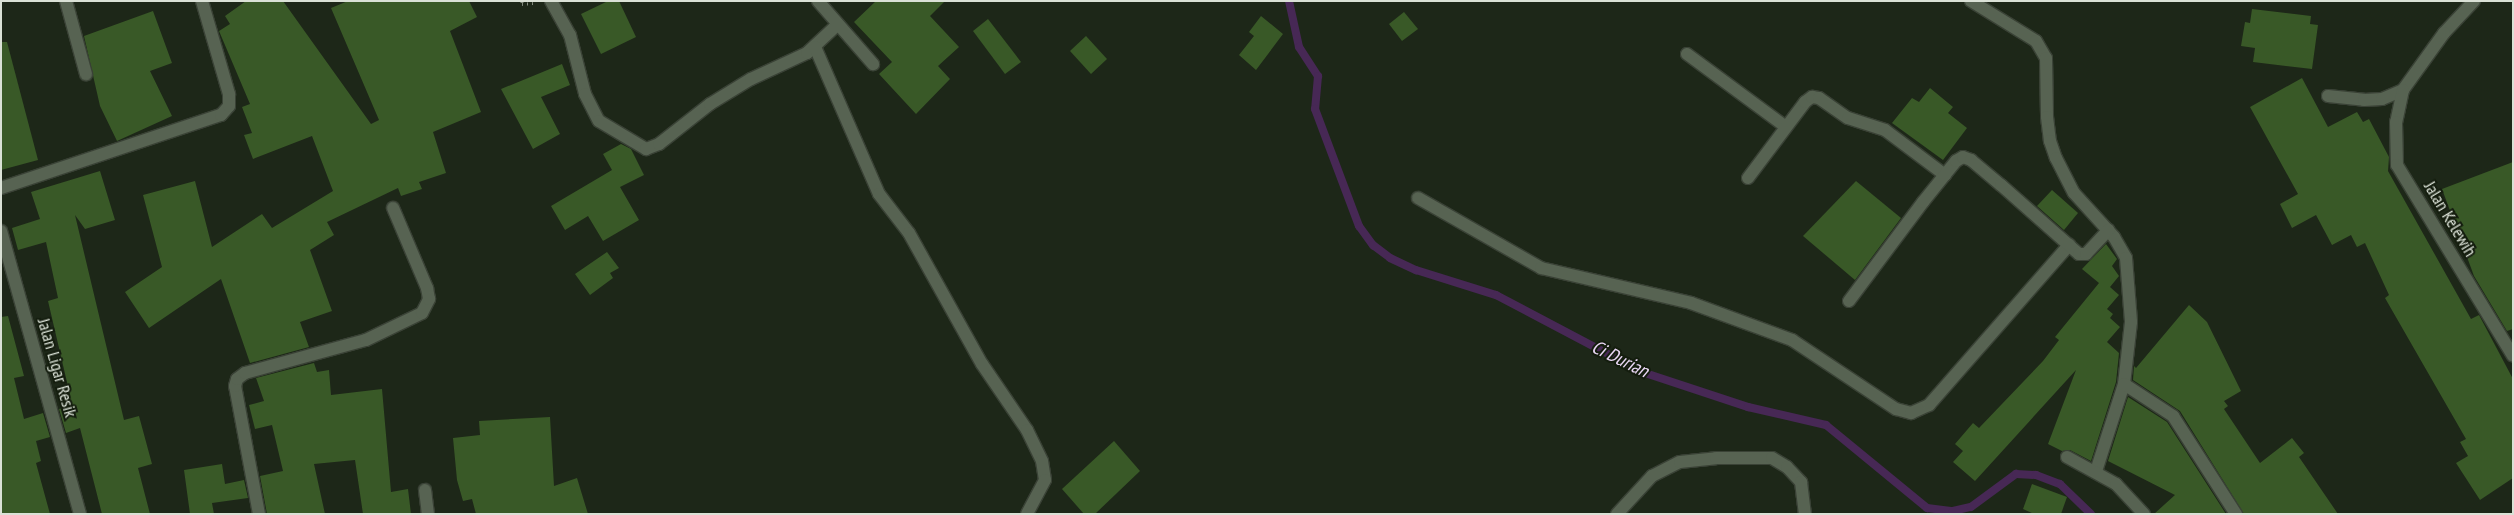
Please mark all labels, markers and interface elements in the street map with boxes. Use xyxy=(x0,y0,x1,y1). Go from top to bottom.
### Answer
street label: Jalan Kelewih xyxy=(2419,177,2481,261)
street label: Jalan Ligar Resik xyxy=(33,316,81,420)
water label: Ci Durian xyxy=(1588,336,1652,382)

